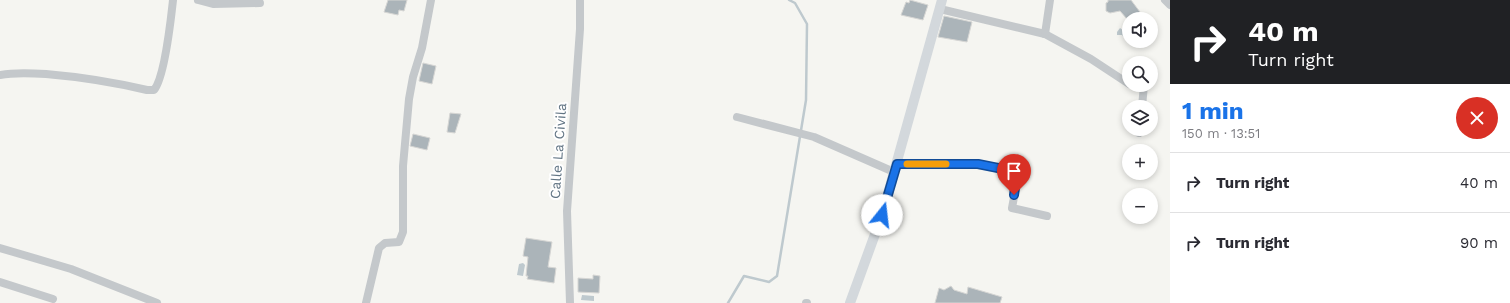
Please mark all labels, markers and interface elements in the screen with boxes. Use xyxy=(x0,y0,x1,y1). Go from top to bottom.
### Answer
map controls xyxy=(1122,12,1158,224)
button: sound xyxy=(1122,12,1158,48)
text: 40 m xyxy=(1248,15,1318,48)
icon: right xyxy=(1182,16,1234,68)
text: Turn right xyxy=(1248,49,1334,70)
button: search xyxy=(1122,56,1158,92)
text: 1 min xyxy=(1182,97,1244,125)
button: close xyxy=(1456,97,1498,139)
button: layers xyxy=(1122,100,1158,136)
street label: Calle La Civila xyxy=(547,102,569,200)
text: 150 m · 13:51 xyxy=(1182,126,1260,141)
button: + xyxy=(1122,144,1158,180)
pin xyxy=(997,154,1031,195)
icon: arrive xyxy=(1003,160,1025,182)
icon: right xyxy=(1182,172,1204,194)
text: Turn right xyxy=(1216,174,1289,192)
text: 40 m xyxy=(1460,174,1498,192)
button: − xyxy=(1122,188,1158,224)
position arrow xyxy=(861,194,903,236)
icon: right xyxy=(1182,232,1204,254)
text: Turn right xyxy=(1216,234,1289,252)
text: 90 m xyxy=(1460,234,1498,252)

